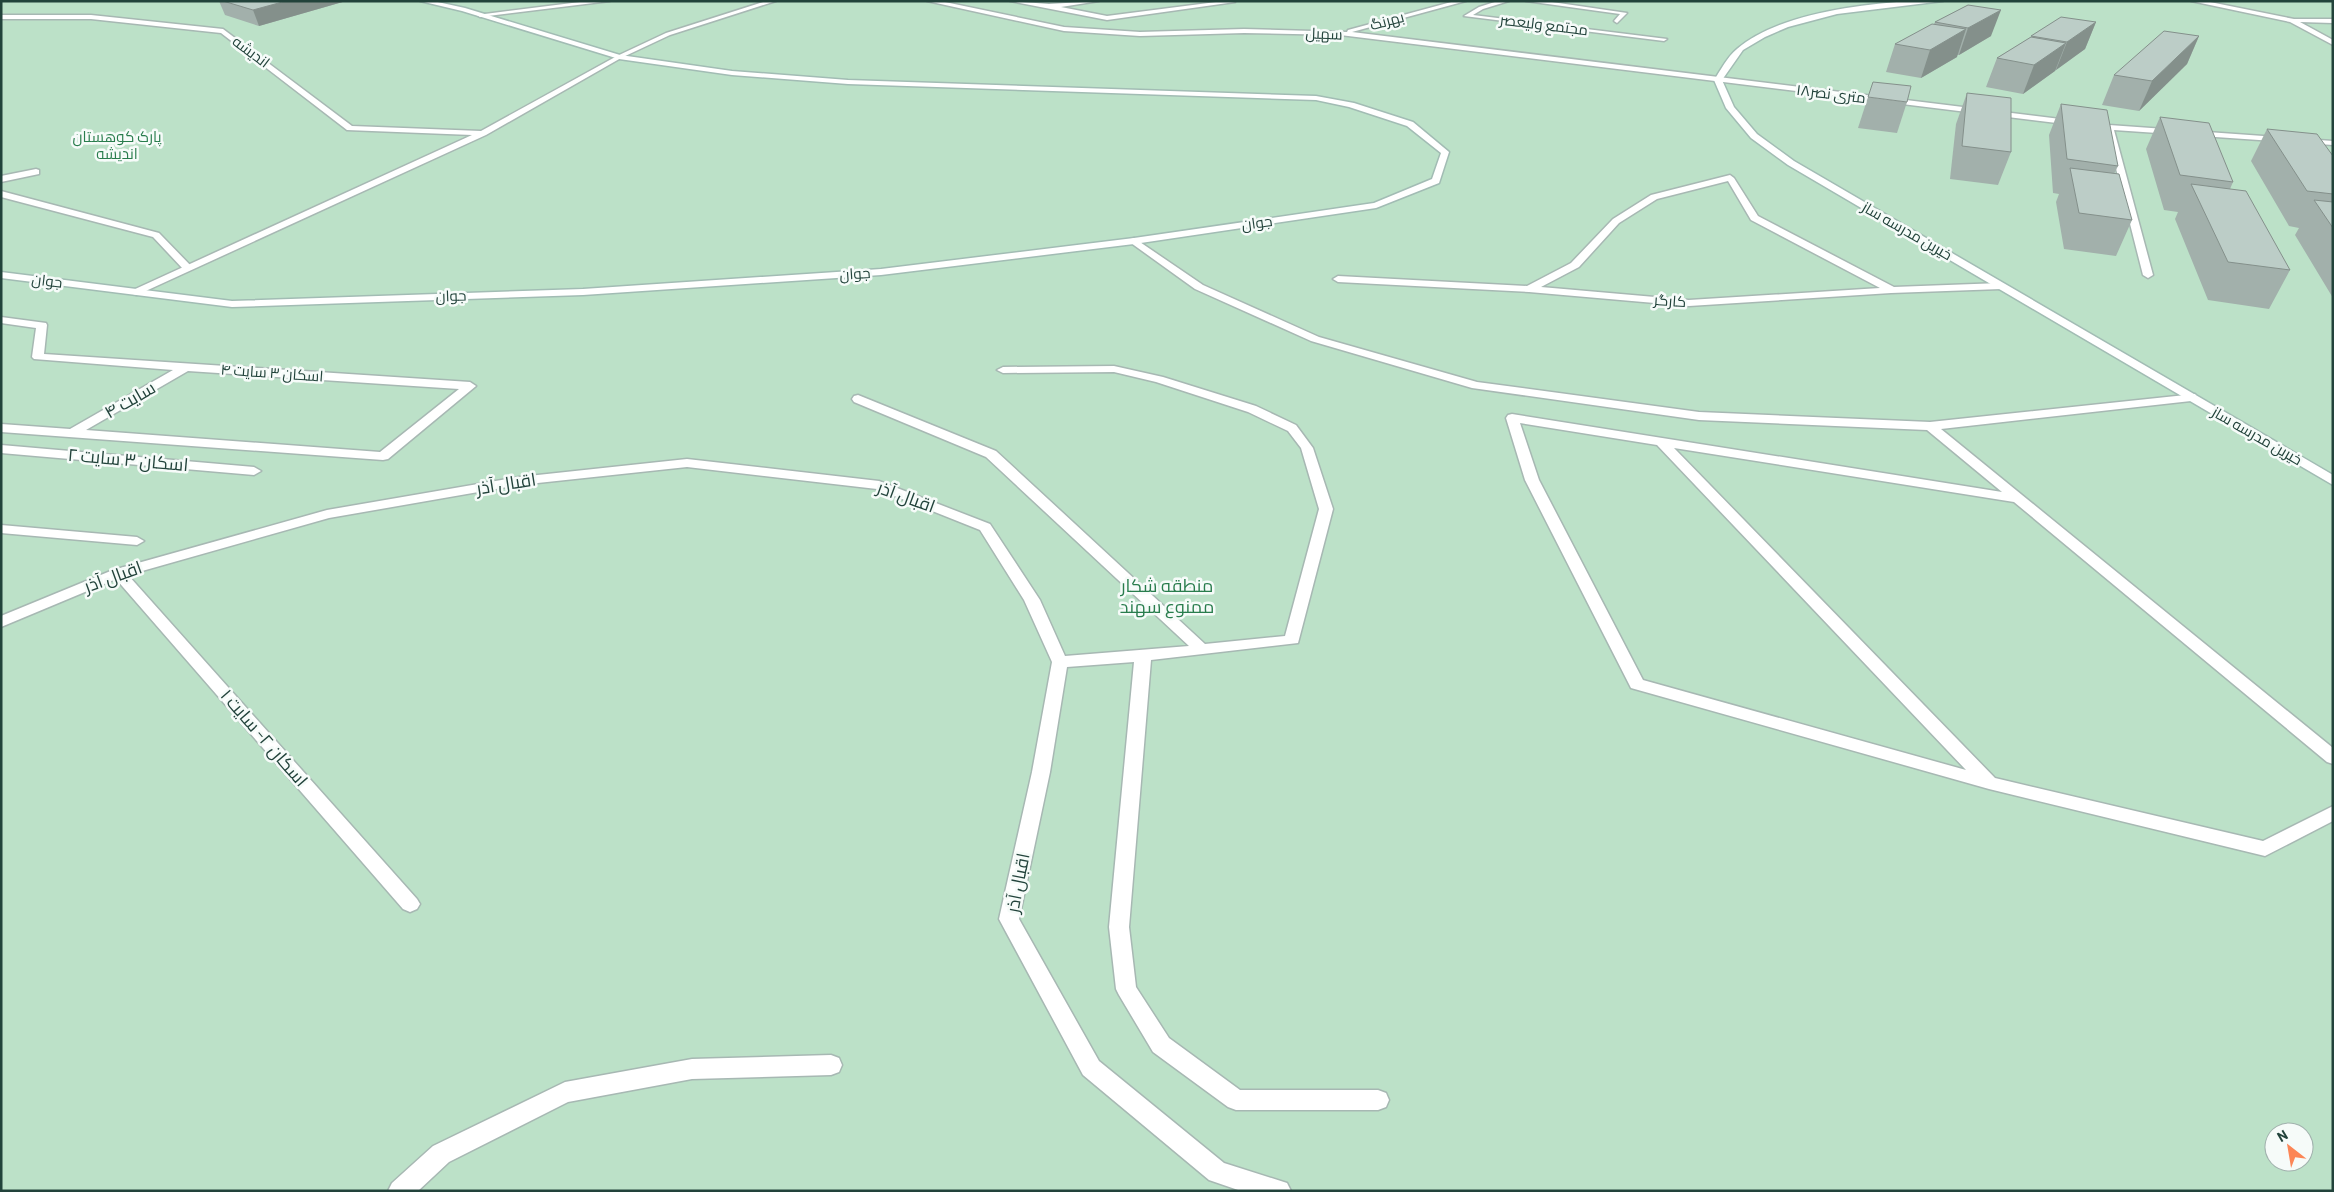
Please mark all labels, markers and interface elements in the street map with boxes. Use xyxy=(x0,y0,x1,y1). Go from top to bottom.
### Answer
street label: بهرنگ xyxy=(1368,7,1406,35)
street label: مجتمع ولیعصر xyxy=(1498,10,1589,41)
street label: سهیل xyxy=(1305,23,1343,45)
street label: اندیشه xyxy=(230,31,274,71)
street label: ۱۸متری نصر xyxy=(1795,80,1867,108)
park label: پارک کوهستان اندیشه xyxy=(73,127,161,162)
street label: خیرین مدرسه ساز xyxy=(1857,197,1956,265)
street label: جوان xyxy=(1240,211,1274,235)
street label: جوان xyxy=(839,263,871,285)
street label: جوان xyxy=(30,269,64,293)
street label: جوان xyxy=(435,285,467,307)
street label: کارگر xyxy=(1652,290,1687,311)
street label: اسکان ۳ سایت ۴ xyxy=(220,359,324,387)
street label: سایت ۴ xyxy=(100,376,159,422)
street label: خیرین مدرسه ساز xyxy=(2207,402,2306,470)
street label: اسکان ۳ سایت ۲ xyxy=(67,443,189,476)
street label: اقبال آذر xyxy=(473,467,537,500)
street label: اقبال آذر xyxy=(873,475,938,518)
street label: اقبال آذر xyxy=(80,555,145,598)
park label: منطقه شکار ممنوع سهند xyxy=(1120,574,1214,619)
street label: اسکان ۲- سایت ۱ xyxy=(216,684,313,791)
street label: اقبال آذر xyxy=(1000,851,1035,916)
north arrow xyxy=(2264,1122,2314,1172)
text: N xyxy=(2274,1126,2290,1145)

